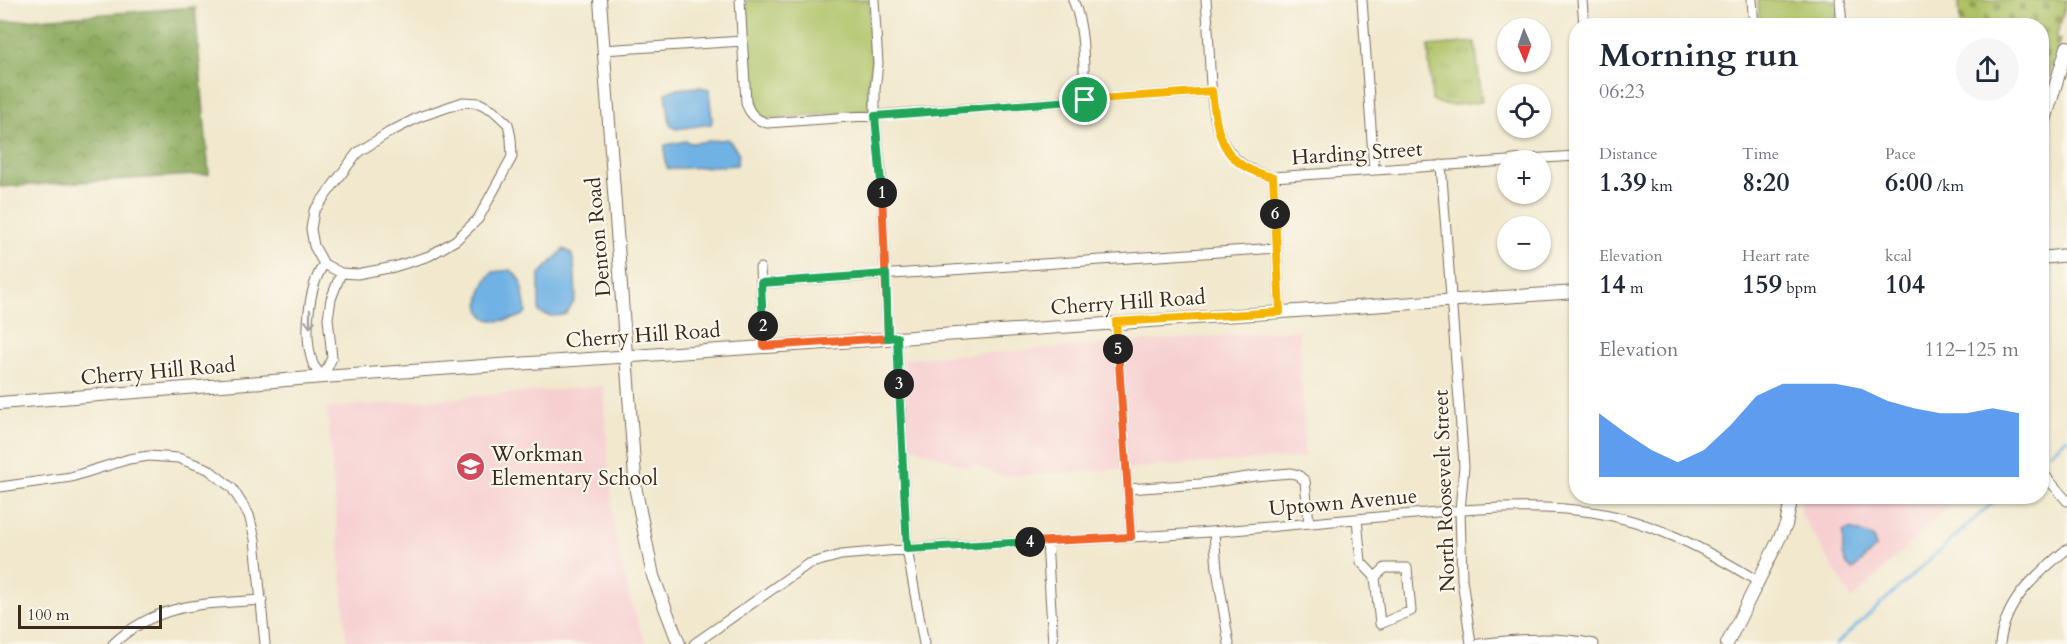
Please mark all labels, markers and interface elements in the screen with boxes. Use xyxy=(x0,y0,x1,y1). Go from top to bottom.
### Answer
north arrow xyxy=(1497,18,1551,72)
map controls xyxy=(1497,18,1551,270)
text: Morning run xyxy=(1599,33,1799,78)
button: share xyxy=(1956,38,2019,101)
pin xyxy=(1059,74,1110,125)
text: 06:23 xyxy=(1599,78,1645,105)
icon: arrive xyxy=(1068,83,1101,116)
button: locate xyxy=(1497,84,1551,138)
street label: Harding Street xyxy=(1291,134,1424,173)
text: Distance xyxy=(1599,143,1657,165)
text: Time xyxy=(1742,143,1779,165)
text: Pace xyxy=(1885,143,1916,165)
button: + xyxy=(1497,150,1551,204)
text: 1.39 xyxy=(1599,165,1647,200)
text: 8:20 xyxy=(1742,165,1790,200)
text: 6:00 xyxy=(1885,165,1933,200)
text: km xyxy=(1647,175,1673,197)
text: /km xyxy=(1933,175,1964,197)
street label: Denton Road xyxy=(579,176,618,298)
pin: 1 xyxy=(867,178,897,208)
text: 1 xyxy=(878,182,886,204)
pin: 6 xyxy=(1260,199,1290,229)
text: 6 xyxy=(1271,203,1279,225)
button: − xyxy=(1497,216,1551,270)
text: Elevation xyxy=(1599,245,1663,267)
text: Heart rate xyxy=(1742,245,1810,267)
text: kcal xyxy=(1885,245,1912,267)
text: 14 xyxy=(1599,267,1626,302)
text: 159 xyxy=(1742,267,1782,302)
text: 104 xyxy=(1885,267,1925,302)
text: m xyxy=(1626,277,1643,299)
text: bpm xyxy=(1782,277,1817,299)
street label: Cherry Hill Road xyxy=(1050,283,1206,322)
one-way arrow xyxy=(304,309,316,329)
pin: 2 xyxy=(748,311,778,341)
text: 2 xyxy=(759,315,767,337)
street label: Cherry Hill Road xyxy=(565,316,721,355)
pin: 5 xyxy=(1103,334,1133,364)
text: Elevation xyxy=(1599,336,1678,363)
text: 112–125 m xyxy=(1924,336,2019,363)
text: 5 xyxy=(1114,338,1122,360)
street label: Cherry Hill Road xyxy=(80,350,237,393)
pin: 3 xyxy=(884,369,914,399)
text: 3 xyxy=(895,373,903,395)
street label: North Roosevelt Street xyxy=(1426,389,1463,593)
place label: Workman Elementary School xyxy=(490,440,658,493)
school or university icon: Workman Elementary School xyxy=(454,450,486,482)
street label: Uptown Avenue xyxy=(1268,482,1418,523)
pin: 4 xyxy=(1015,527,1045,557)
text: 4 xyxy=(1026,531,1034,553)
scale bar xyxy=(18,602,162,630)
text: 100 m xyxy=(27,604,69,626)

